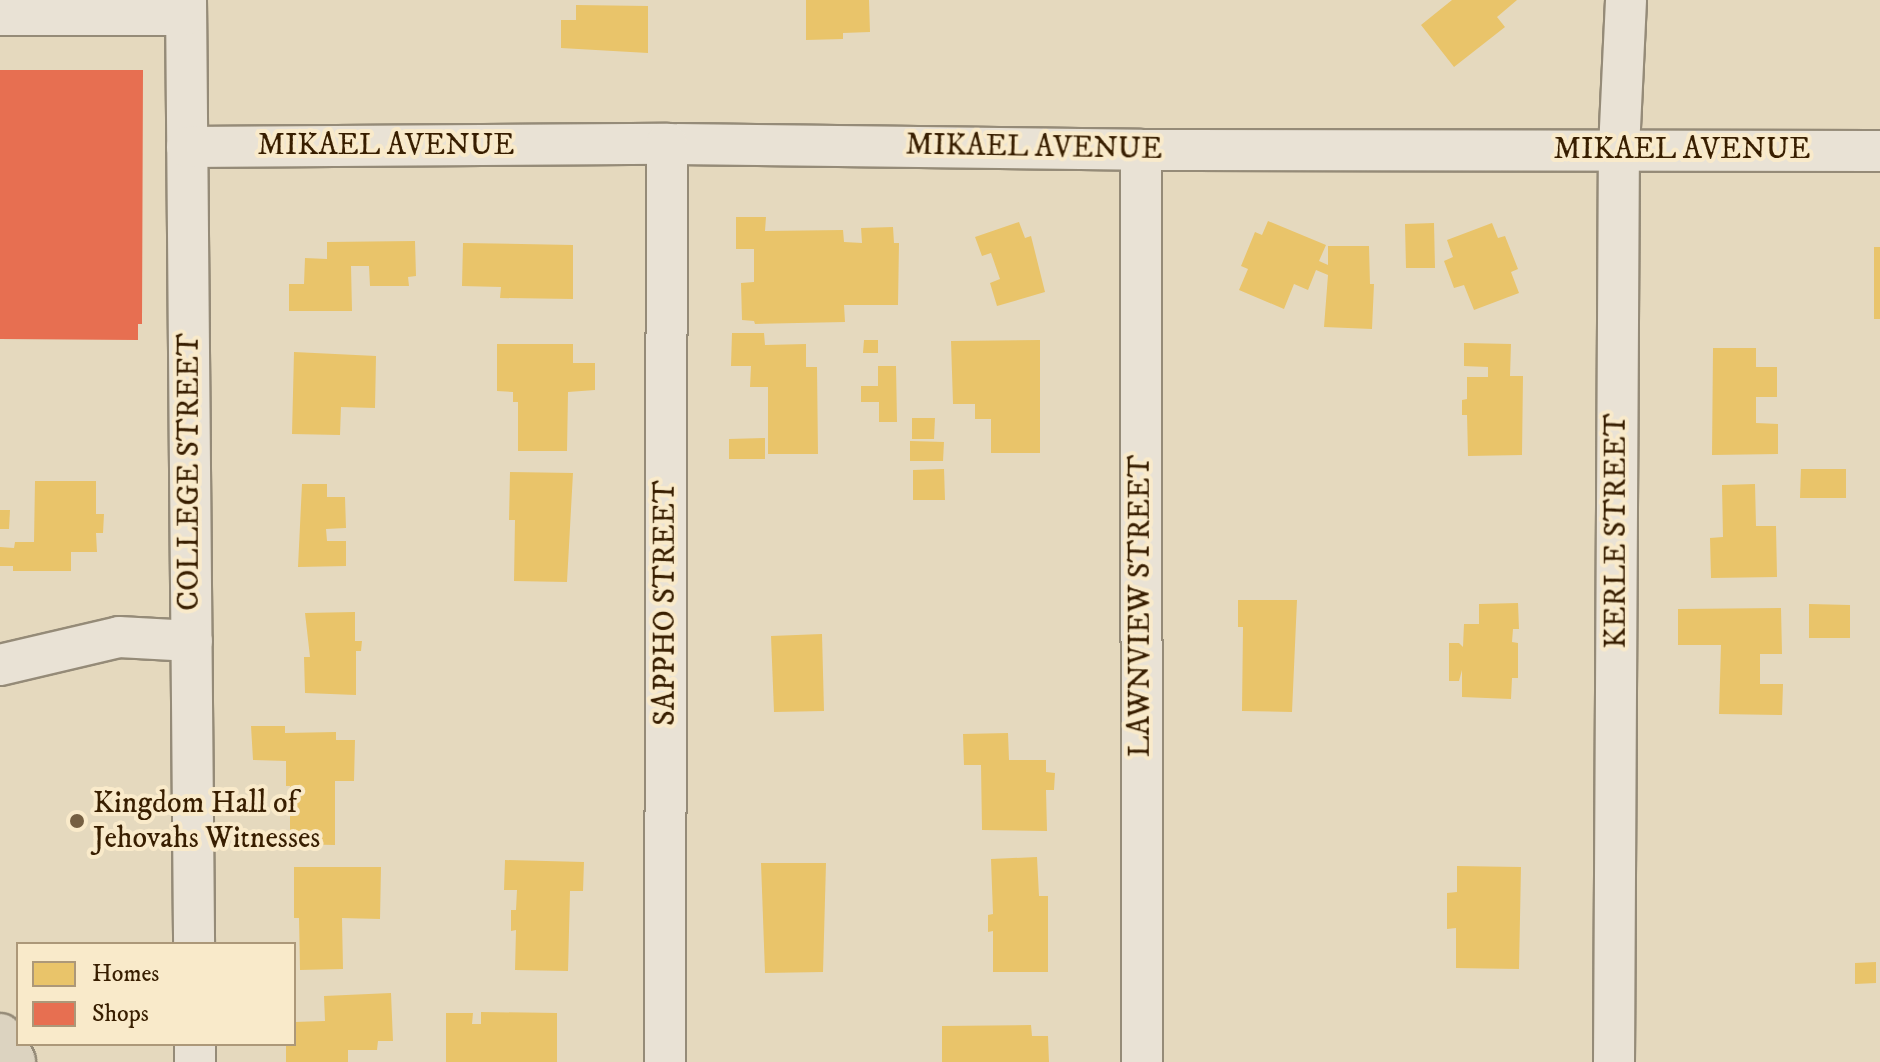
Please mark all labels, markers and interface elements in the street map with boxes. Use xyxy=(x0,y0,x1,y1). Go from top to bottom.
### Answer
street label: MIKAEL AVENUE xyxy=(258,128,514,164)
street label: MIKAEL AVENUE xyxy=(905,128,1163,168)
street label: MIKAEL AVENUE xyxy=(1554,132,1810,168)
street label: COLLEGE STREET xyxy=(172,333,208,611)
street label: KERLE STREET xyxy=(1599,413,1635,649)
street label: LAWNVIEW STREET xyxy=(1123,455,1159,757)
street label: SAPPHO STREET xyxy=(648,480,684,726)
place label: Kingdom Hall of Jehovahs Witnesses xyxy=(93,786,320,856)
marker: Kingdom Hall of Jehovahs Witnesses xyxy=(68,812,86,830)
legend xyxy=(16,942,296,1046)
text: Homes xyxy=(92,959,159,989)
text: Shops xyxy=(92,999,149,1029)

